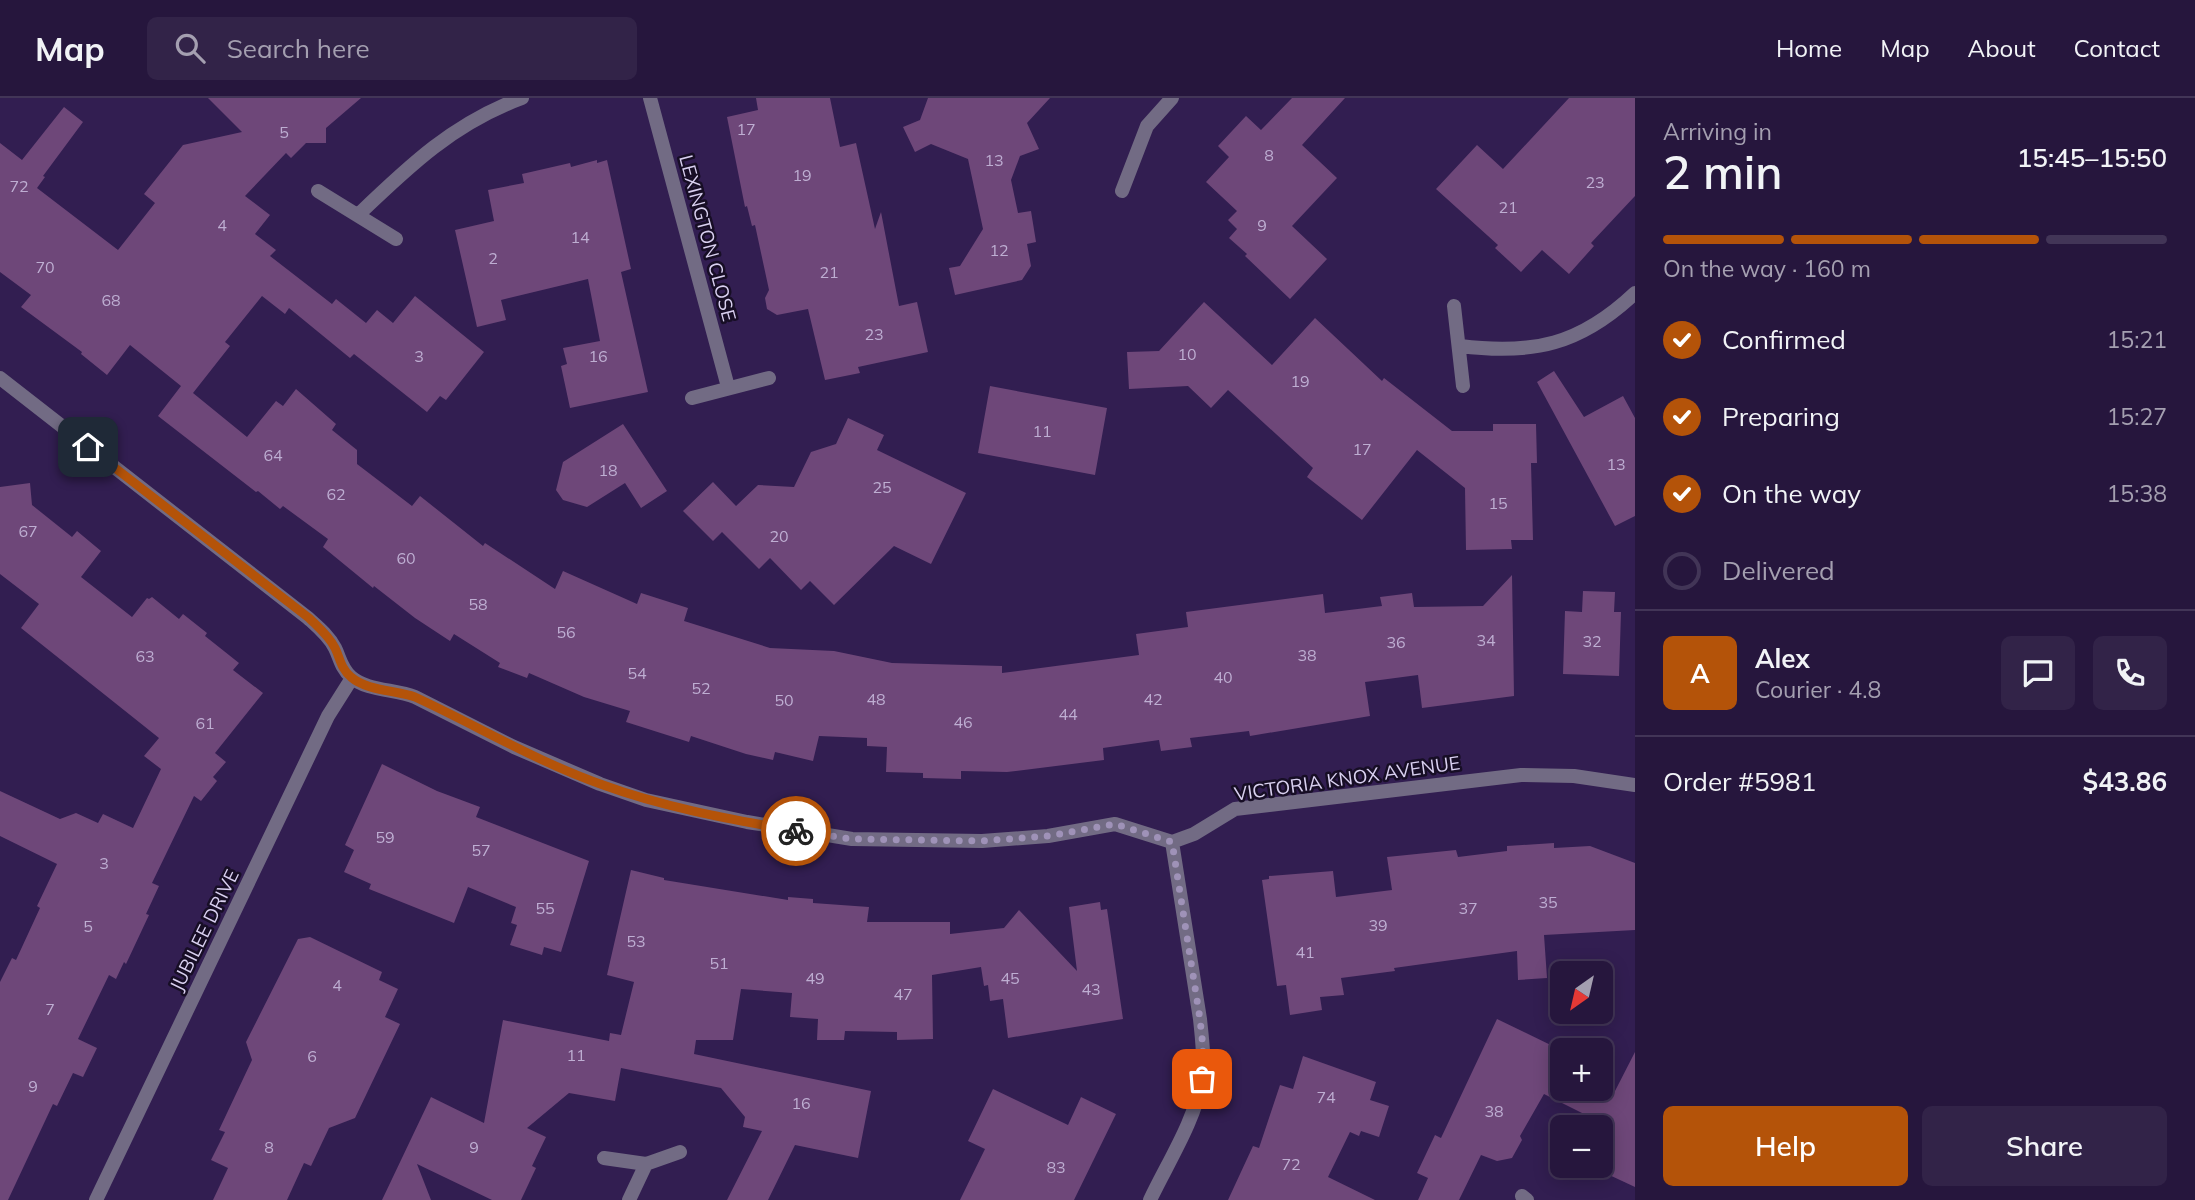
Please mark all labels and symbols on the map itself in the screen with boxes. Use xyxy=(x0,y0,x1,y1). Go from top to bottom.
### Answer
house number: 17 xyxy=(736,119,756,139)
house number: 5 xyxy=(279,122,289,142)
house number: 8 xyxy=(1264,145,1274,165)
house number: 13 xyxy=(984,150,1004,170)
street label: LEXINGTON CLOSE xyxy=(674,152,742,324)
house number: 19 xyxy=(792,165,812,185)
house number: 23 xyxy=(1585,172,1605,192)
house number: 72 xyxy=(9,176,29,196)
house number: 21 xyxy=(1498,197,1518,217)
house number: 4 xyxy=(217,215,227,235)
house number: 9 xyxy=(1257,215,1267,235)
house number: 14 xyxy=(570,227,590,247)
house number: 12 xyxy=(989,240,1009,260)
house number: 2 xyxy=(488,248,498,268)
house number: 70 xyxy=(35,257,55,277)
house number: 21 xyxy=(819,262,839,282)
house number: 68 xyxy=(101,290,121,310)
house number: 23 xyxy=(864,324,884,344)
house number: 10 xyxy=(1177,344,1197,364)
house number: 3 xyxy=(414,346,424,366)
house number: 16 xyxy=(588,346,608,366)
house number: 19 xyxy=(1290,371,1310,391)
pin xyxy=(58,417,118,477)
house number: 11 xyxy=(1032,421,1052,441)
house number: 17 xyxy=(1352,439,1372,459)
house number: 64 xyxy=(263,445,283,465)
house number: 13 xyxy=(1606,454,1626,474)
house number: 18 xyxy=(598,460,618,480)
house number: 25 xyxy=(872,477,892,497)
house number: 62 xyxy=(326,484,346,504)
house number: 15 xyxy=(1488,493,1508,513)
house number: 67 xyxy=(18,521,38,541)
house number: 20 xyxy=(769,526,789,546)
house number: 60 xyxy=(396,548,416,568)
house number: 58 xyxy=(468,594,488,614)
house number: 56 xyxy=(556,622,576,642)
house number: 34 xyxy=(1476,630,1496,650)
house number: 32 xyxy=(1582,631,1602,651)
house number: 36 xyxy=(1386,632,1406,652)
house number: 38 xyxy=(1297,645,1317,665)
house number: 63 xyxy=(135,646,155,666)
house number: 54 xyxy=(627,663,647,683)
house number: 40 xyxy=(1213,667,1233,687)
house number: 52 xyxy=(691,678,711,698)
house number: 48 xyxy=(866,689,886,709)
house number: 42 xyxy=(1143,689,1163,709)
house number: 50 xyxy=(774,690,794,710)
house number: 44 xyxy=(1058,704,1078,724)
house number: 46 xyxy=(953,712,973,732)
house number: 61 xyxy=(195,713,215,733)
street label: VICTORIA KNOX AVENUE xyxy=(1233,750,1461,806)
courier xyxy=(761,796,831,866)
house number: 59 xyxy=(375,827,395,847)
house number: 57 xyxy=(471,840,491,860)
house number: 3 xyxy=(99,853,109,873)
street label: JUBILEE DRIVE xyxy=(164,865,244,995)
house number: 35 xyxy=(1538,892,1558,912)
house number: 55 xyxy=(535,898,555,918)
house number: 37 xyxy=(1458,898,1478,918)
house number: 39 xyxy=(1368,915,1388,935)
house number: 5 xyxy=(83,916,93,936)
house number: 53 xyxy=(626,931,646,951)
house number: 41 xyxy=(1295,942,1315,962)
house number: 51 xyxy=(709,953,729,973)
north arrow xyxy=(1550,961,1614,1024)
house number: 49 xyxy=(805,968,825,988)
house number: 45 xyxy=(1000,968,1020,988)
house number: 4 xyxy=(332,975,342,995)
house number: 43 xyxy=(1081,979,1101,999)
house number: 47 xyxy=(893,984,913,1004)
house number: 7 xyxy=(45,999,55,1019)
house number: 11 xyxy=(566,1045,586,1065)
house number: 6 xyxy=(307,1046,317,1066)
pin xyxy=(1172,1049,1232,1109)
house number: 9 xyxy=(28,1076,38,1096)
house number: 74 xyxy=(1316,1087,1336,1107)
house number: 16 xyxy=(791,1093,811,1113)
house number: 38 xyxy=(1484,1101,1504,1121)
house number: 8 xyxy=(264,1137,274,1157)
house number: 9 xyxy=(469,1137,479,1157)
house number: 72 xyxy=(1281,1154,1301,1174)
house number: 83 xyxy=(1046,1157,1066,1177)

